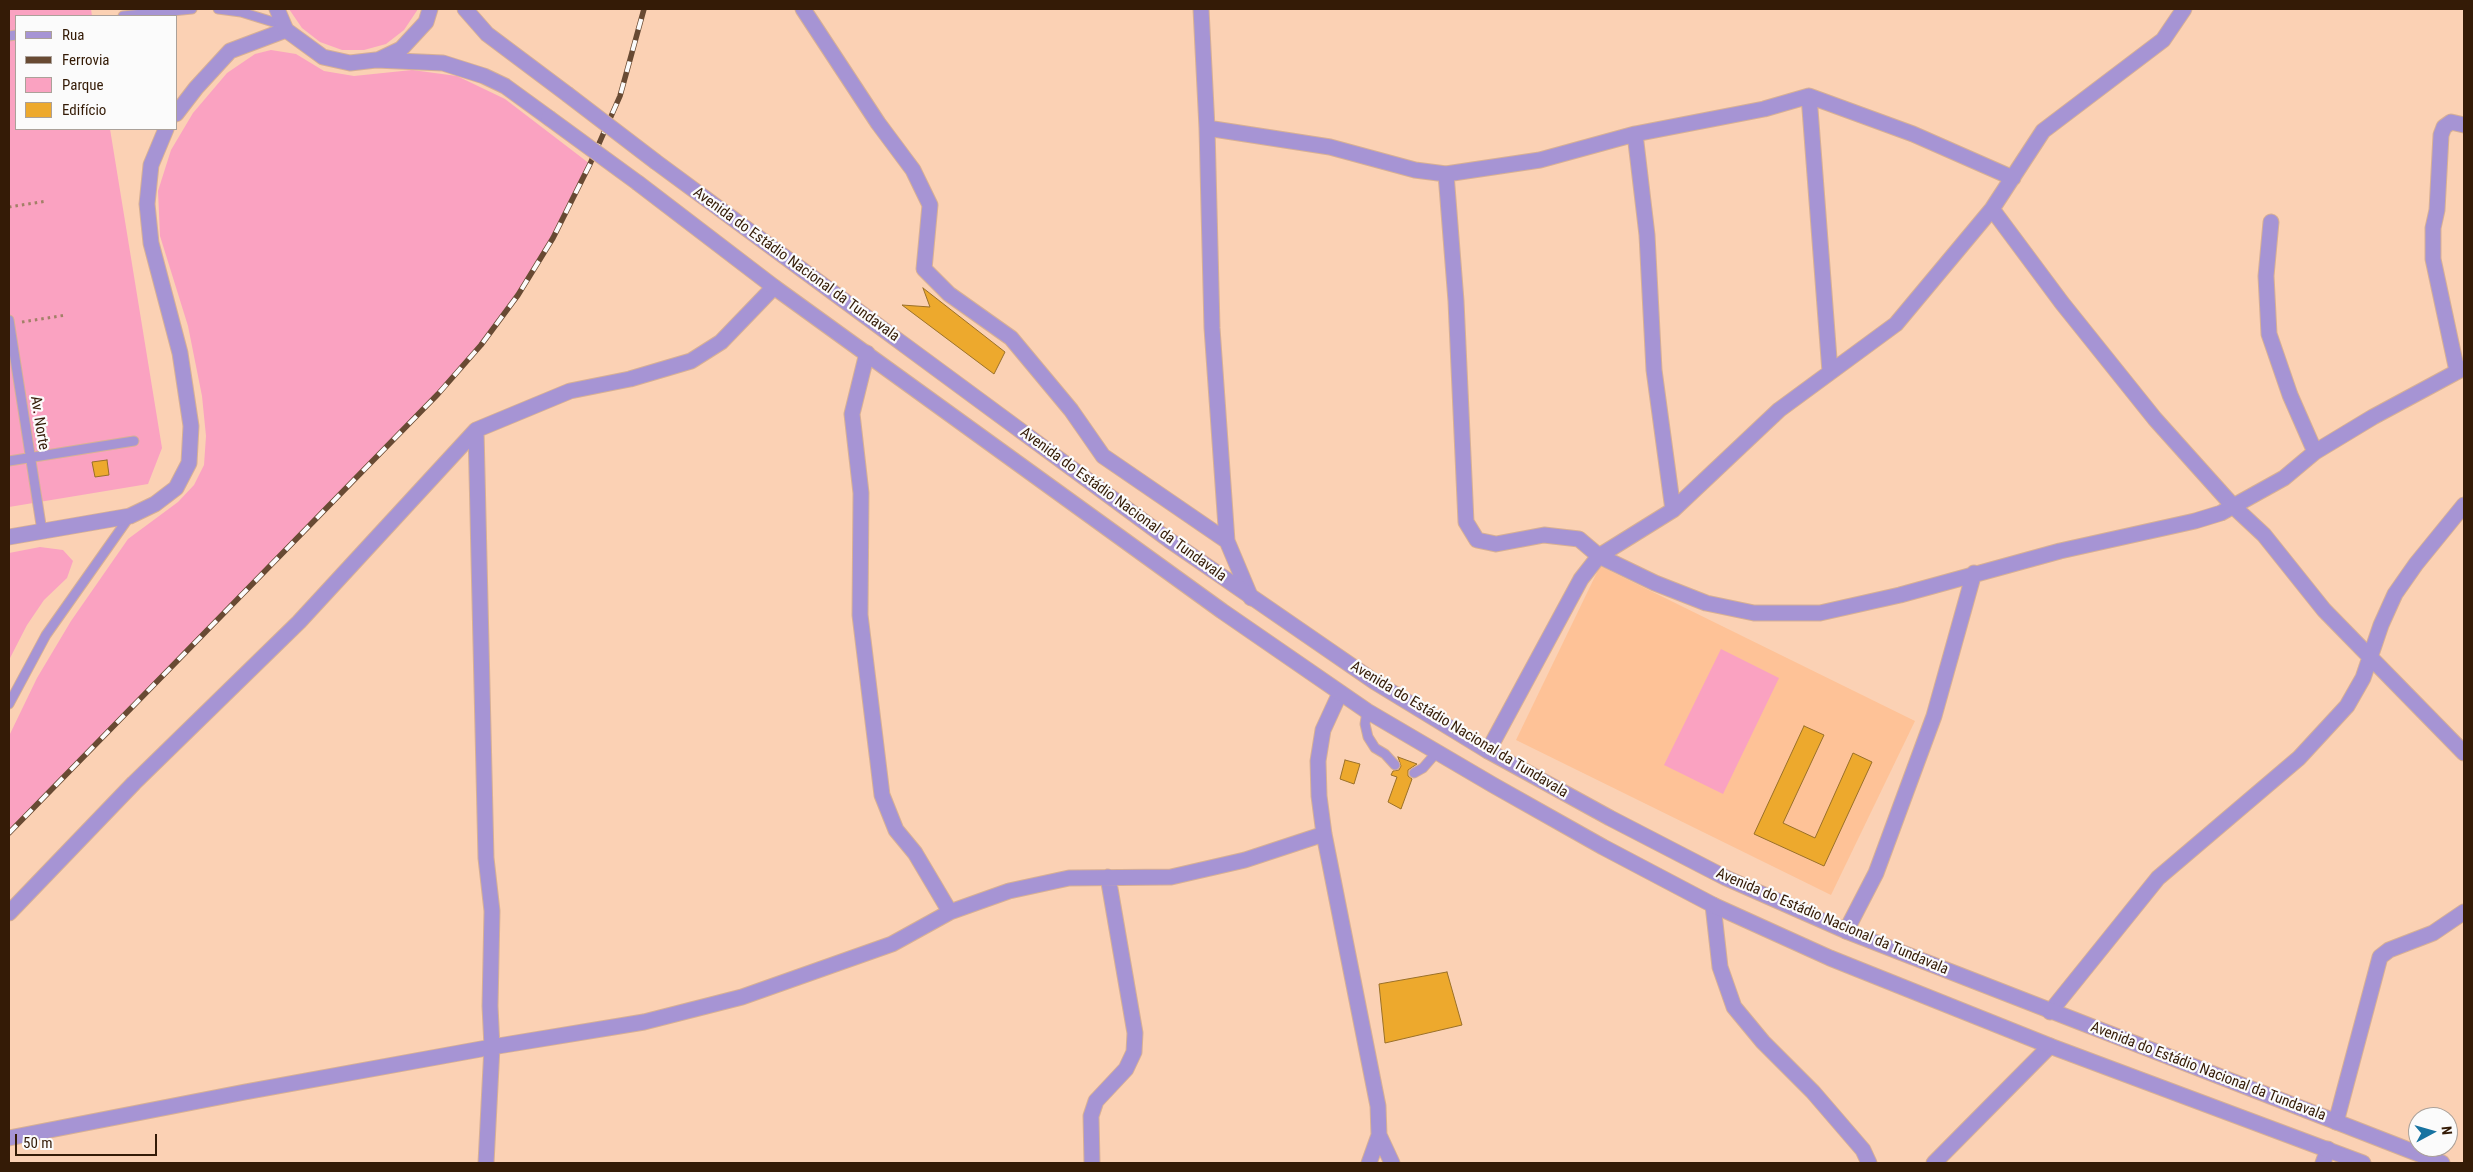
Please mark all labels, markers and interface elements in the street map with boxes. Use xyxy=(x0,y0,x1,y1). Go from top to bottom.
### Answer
legend xyxy=(15,15,178,130)
text: Rua xyxy=(62,26,84,44)
text: Ferrovia xyxy=(62,51,110,69)
text: Parque xyxy=(62,76,104,94)
text: Edifício xyxy=(62,101,106,119)
street label: Avenida do Estádio Nacional da Tundavala xyxy=(689,184,903,346)
street label: Av. Norte xyxy=(26,395,52,451)
street label: Avenida do Estádio Nacional da Tundavala xyxy=(1016,424,1230,586)
street label: Avenida do Estádio Nacional da Tundavala xyxy=(1347,658,1571,802)
street label: Avenida do Estádio Nacional da Tundavala xyxy=(1713,865,1951,979)
street label: Avenida do Estádio Nacional da Tundavala xyxy=(2088,1019,2328,1125)
north arrow xyxy=(2408,1107,2458,1157)
scale bar xyxy=(18,1124,160,1156)
text: N xyxy=(2439,1125,2455,1136)
text: 50 m xyxy=(23,1134,53,1152)

